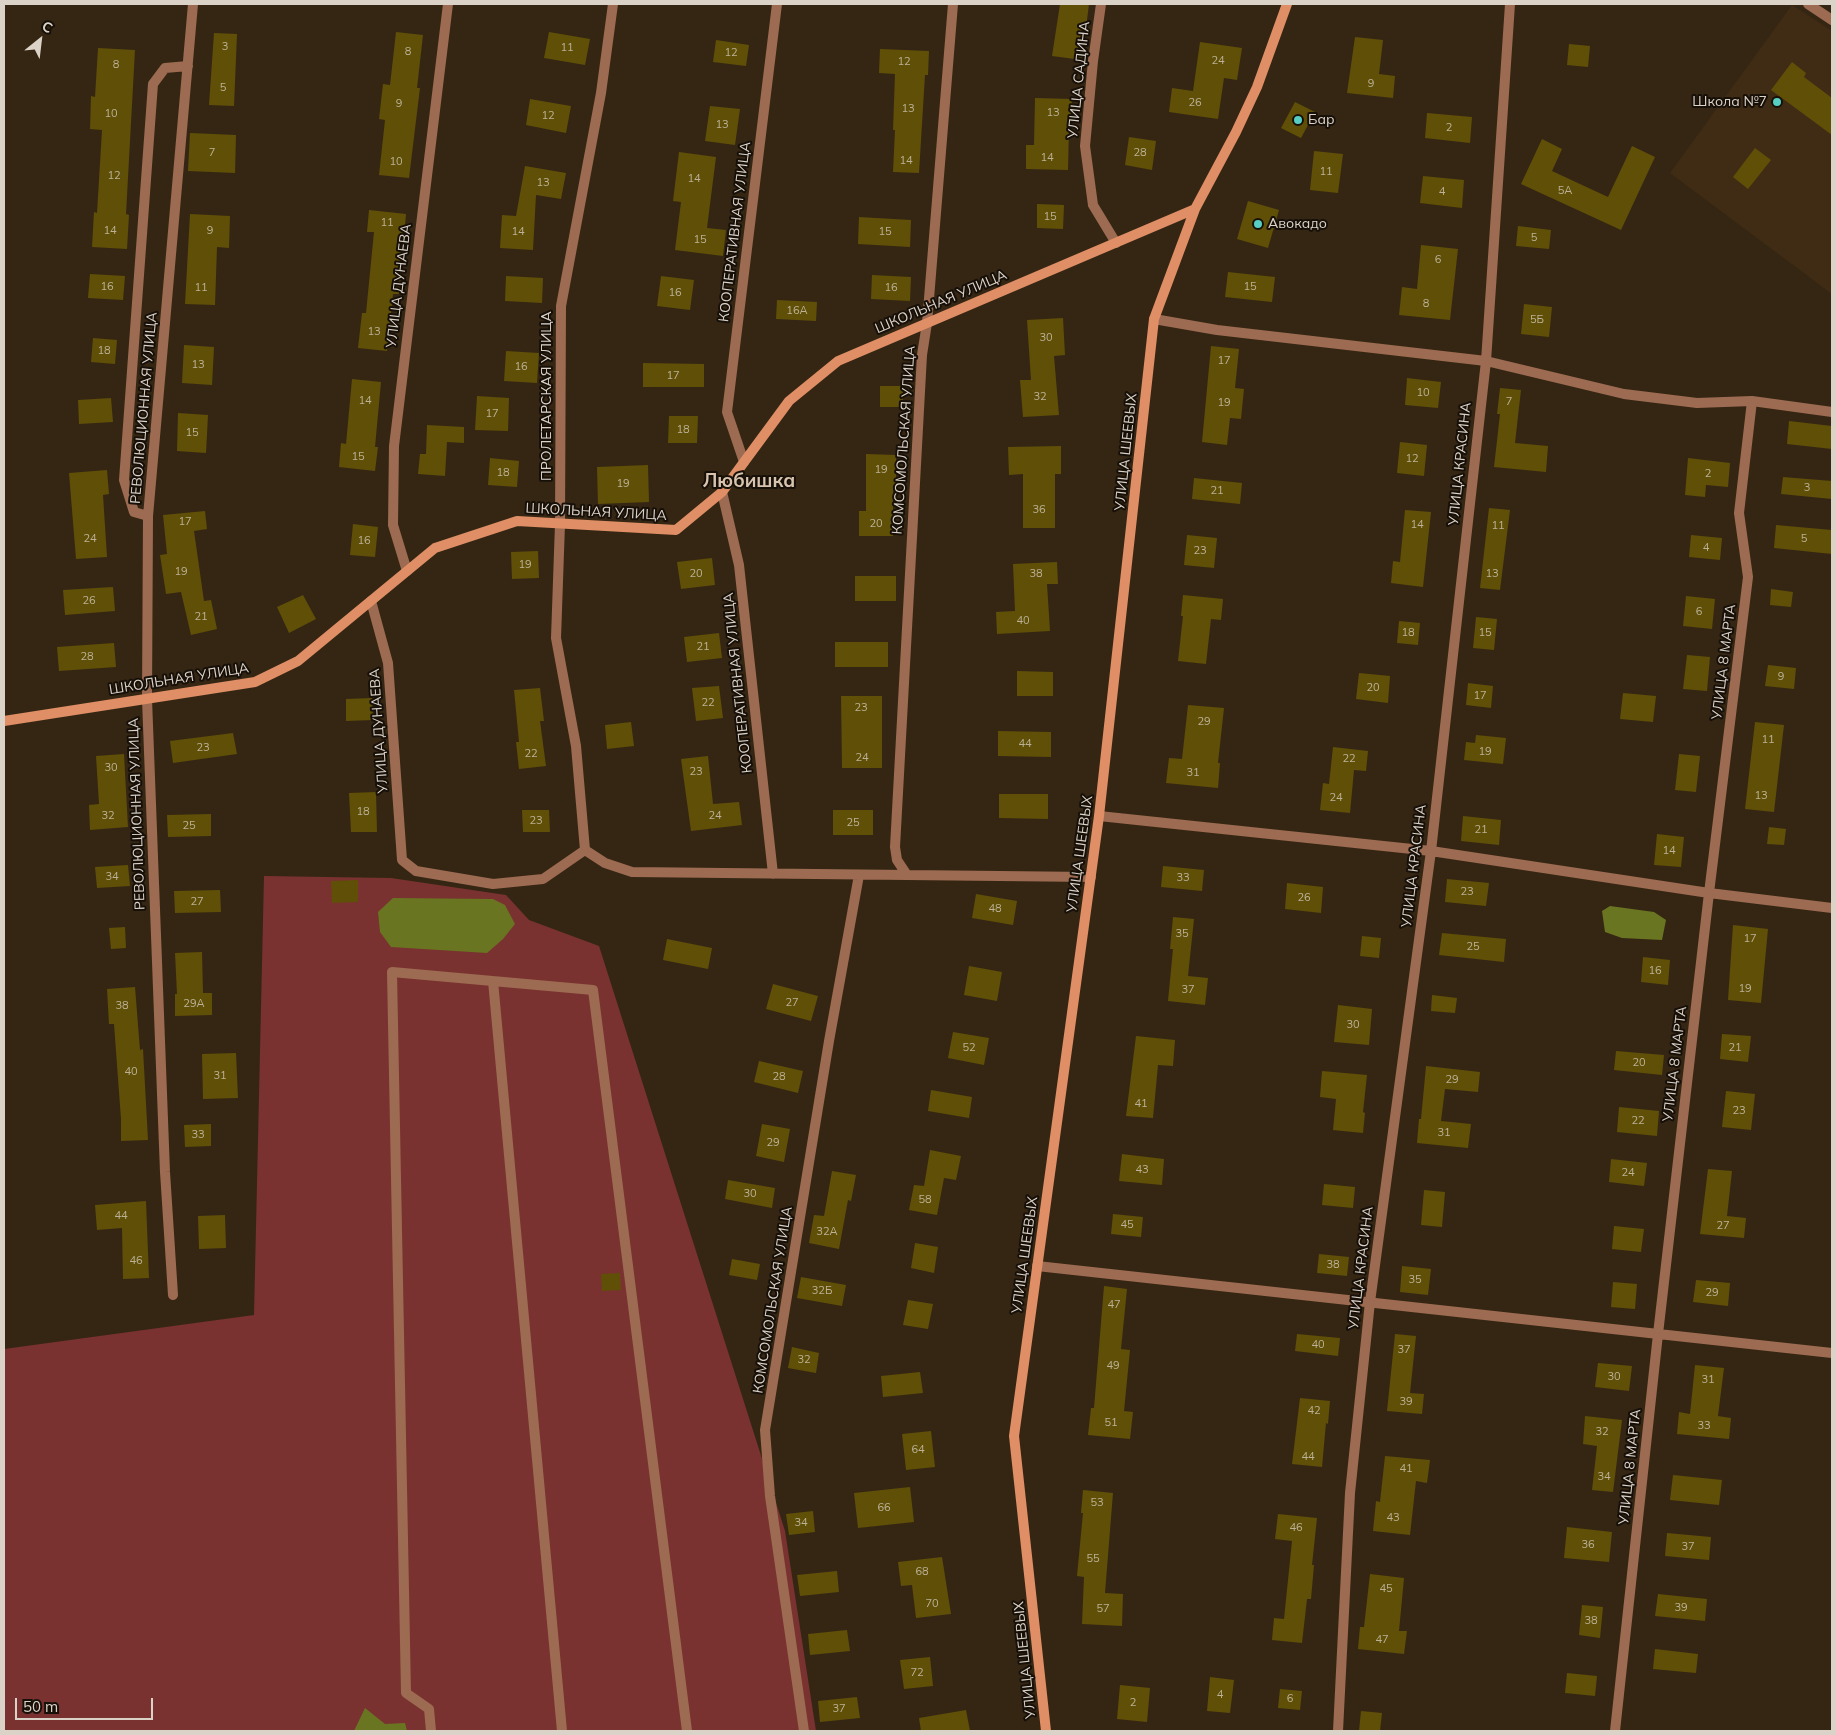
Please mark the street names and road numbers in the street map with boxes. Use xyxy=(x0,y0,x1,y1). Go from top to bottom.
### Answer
street label: УЛИЦА САДИНА xyxy=(1064,20,1094,140)
street label: КООПЕРАТИВНАЯ УЛИЦА xyxy=(716,141,754,323)
street label: УЛИЦА ДУНАЕВА xyxy=(383,223,415,349)
street label: ШКОЛЬНАЯ УЛИЦА xyxy=(873,267,1009,337)
street label: РЕВОЛЮЦИОННАЯ УЛИЦА xyxy=(127,311,161,505)
street label: ПРОЛЕТАРСКАЯ УЛИЦА xyxy=(539,311,555,481)
street label: КОМСОМОЛЬСКАЯ УЛИЦА xyxy=(889,345,919,535)
street label: УЛИЦА ШЕЕВЫХ xyxy=(1111,392,1141,512)
street label: УЛИЦА КРАСИНА xyxy=(1445,402,1475,526)
street label: ШКОЛЬНАЯ УЛИЦА xyxy=(525,500,667,524)
street label: КООПЕРАТИВНАЯ УЛИЦА xyxy=(720,592,756,774)
street label: УЛИЦА 8 МАРТА xyxy=(1709,603,1739,721)
street label: ШКОЛЬНАЯ УЛИЦА xyxy=(108,660,250,698)
street label: УЛИЦА ДУНАЕВА xyxy=(366,668,392,794)
street label: РЕВОЛЮЦИОННАЯ УЛИЦА xyxy=(125,718,149,910)
street label: УЛИЦА ШЕЕВЫХ xyxy=(1063,794,1097,914)
street label: УЛИЦА КРАСИНА xyxy=(1398,804,1430,928)
street label: УЛИЦА 8 МАРТА xyxy=(1660,1005,1690,1123)
street label: УЛИЦА ШЕЕВЫХ xyxy=(1008,1195,1042,1315)
street label: КОМСОМОЛЬСКАЯ УЛИЦА xyxy=(750,1205,796,1395)
street label: УЛИЦА КРАСИНА xyxy=(1345,1206,1377,1330)
street label: УЛИЦА 8 МАРТА xyxy=(1616,1408,1644,1526)
street label: УЛИЦА ШЕЕВЫХ xyxy=(1010,1600,1040,1720)

